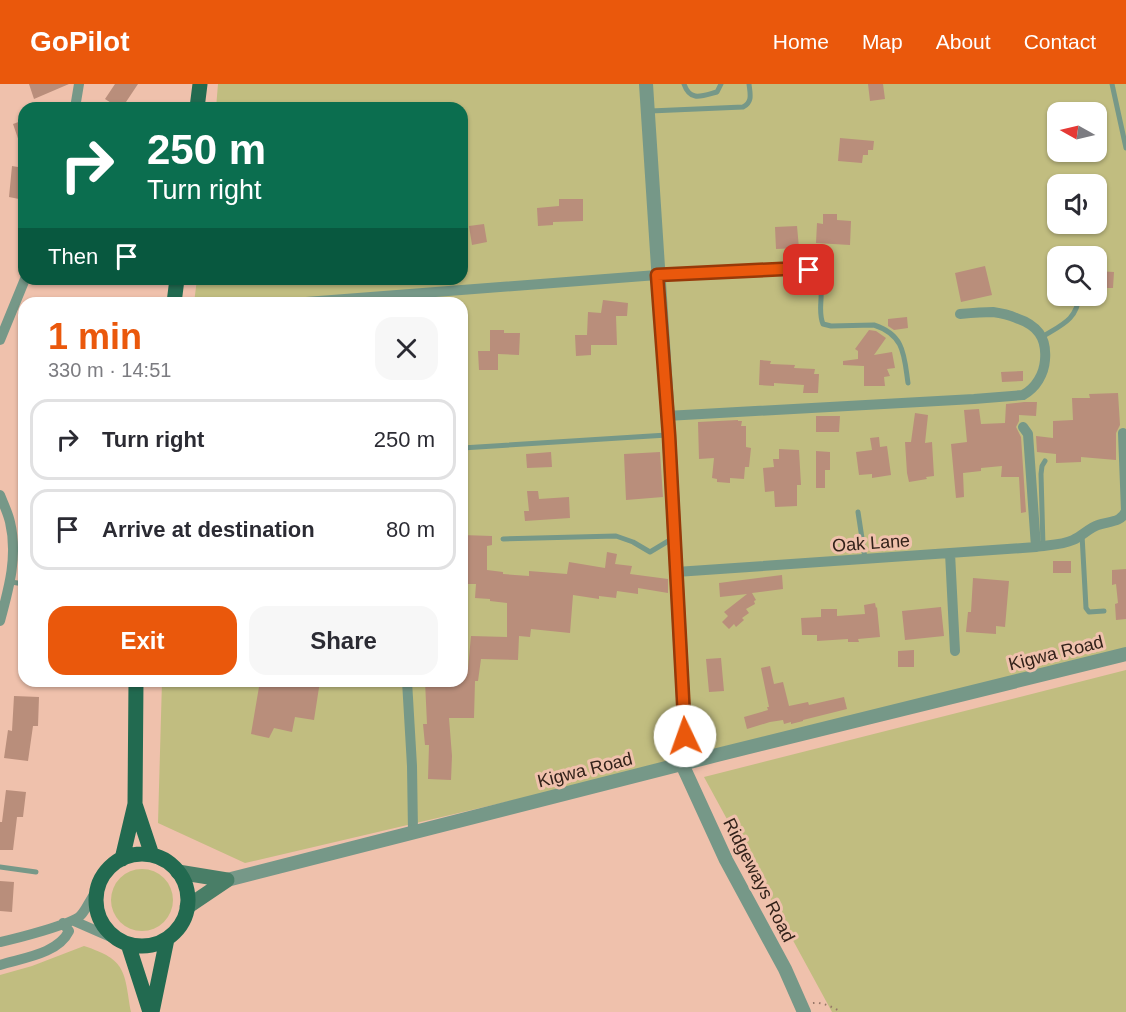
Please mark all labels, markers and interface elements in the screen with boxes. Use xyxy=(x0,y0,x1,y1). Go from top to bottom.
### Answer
text: GoPilot xyxy=(30,26,130,57)
text: Home xyxy=(773,30,829,53)
text: Map xyxy=(862,30,903,53)
text: About xyxy=(936,30,991,53)
text: Contact xyxy=(1024,30,1096,53)
north arrow xyxy=(1047,102,1107,162)
map controls xyxy=(1047,102,1107,306)
icon: right xyxy=(48,126,126,204)
text: 250 m xyxy=(147,126,266,173)
button: sound xyxy=(1047,174,1107,234)
text: Turn right xyxy=(147,175,262,205)
icon: arrive xyxy=(110,240,143,273)
text: Then xyxy=(48,244,98,269)
pin xyxy=(783,244,834,295)
button: search xyxy=(1047,246,1107,306)
icon: arrive xyxy=(792,253,825,286)
text: 1 min xyxy=(48,316,142,357)
button: close xyxy=(375,317,438,380)
text: 330 m · 14:51 xyxy=(48,359,171,381)
icon: right xyxy=(51,423,84,456)
text: Turn right xyxy=(102,427,204,452)
text: 250 m xyxy=(374,427,435,452)
icon: arrive xyxy=(51,513,84,546)
text: Arrive at destination xyxy=(102,517,315,542)
text: 80 m xyxy=(386,517,435,542)
street label: Oak Lane xyxy=(831,530,911,556)
button: Exit xyxy=(48,606,237,675)
button: Share xyxy=(249,606,438,675)
street label: Kigwa Road xyxy=(1006,632,1106,674)
position arrow xyxy=(653,704,717,768)
street label: Kigwa Road xyxy=(535,749,635,791)
street label: Ridgeways Road xyxy=(719,815,799,945)

